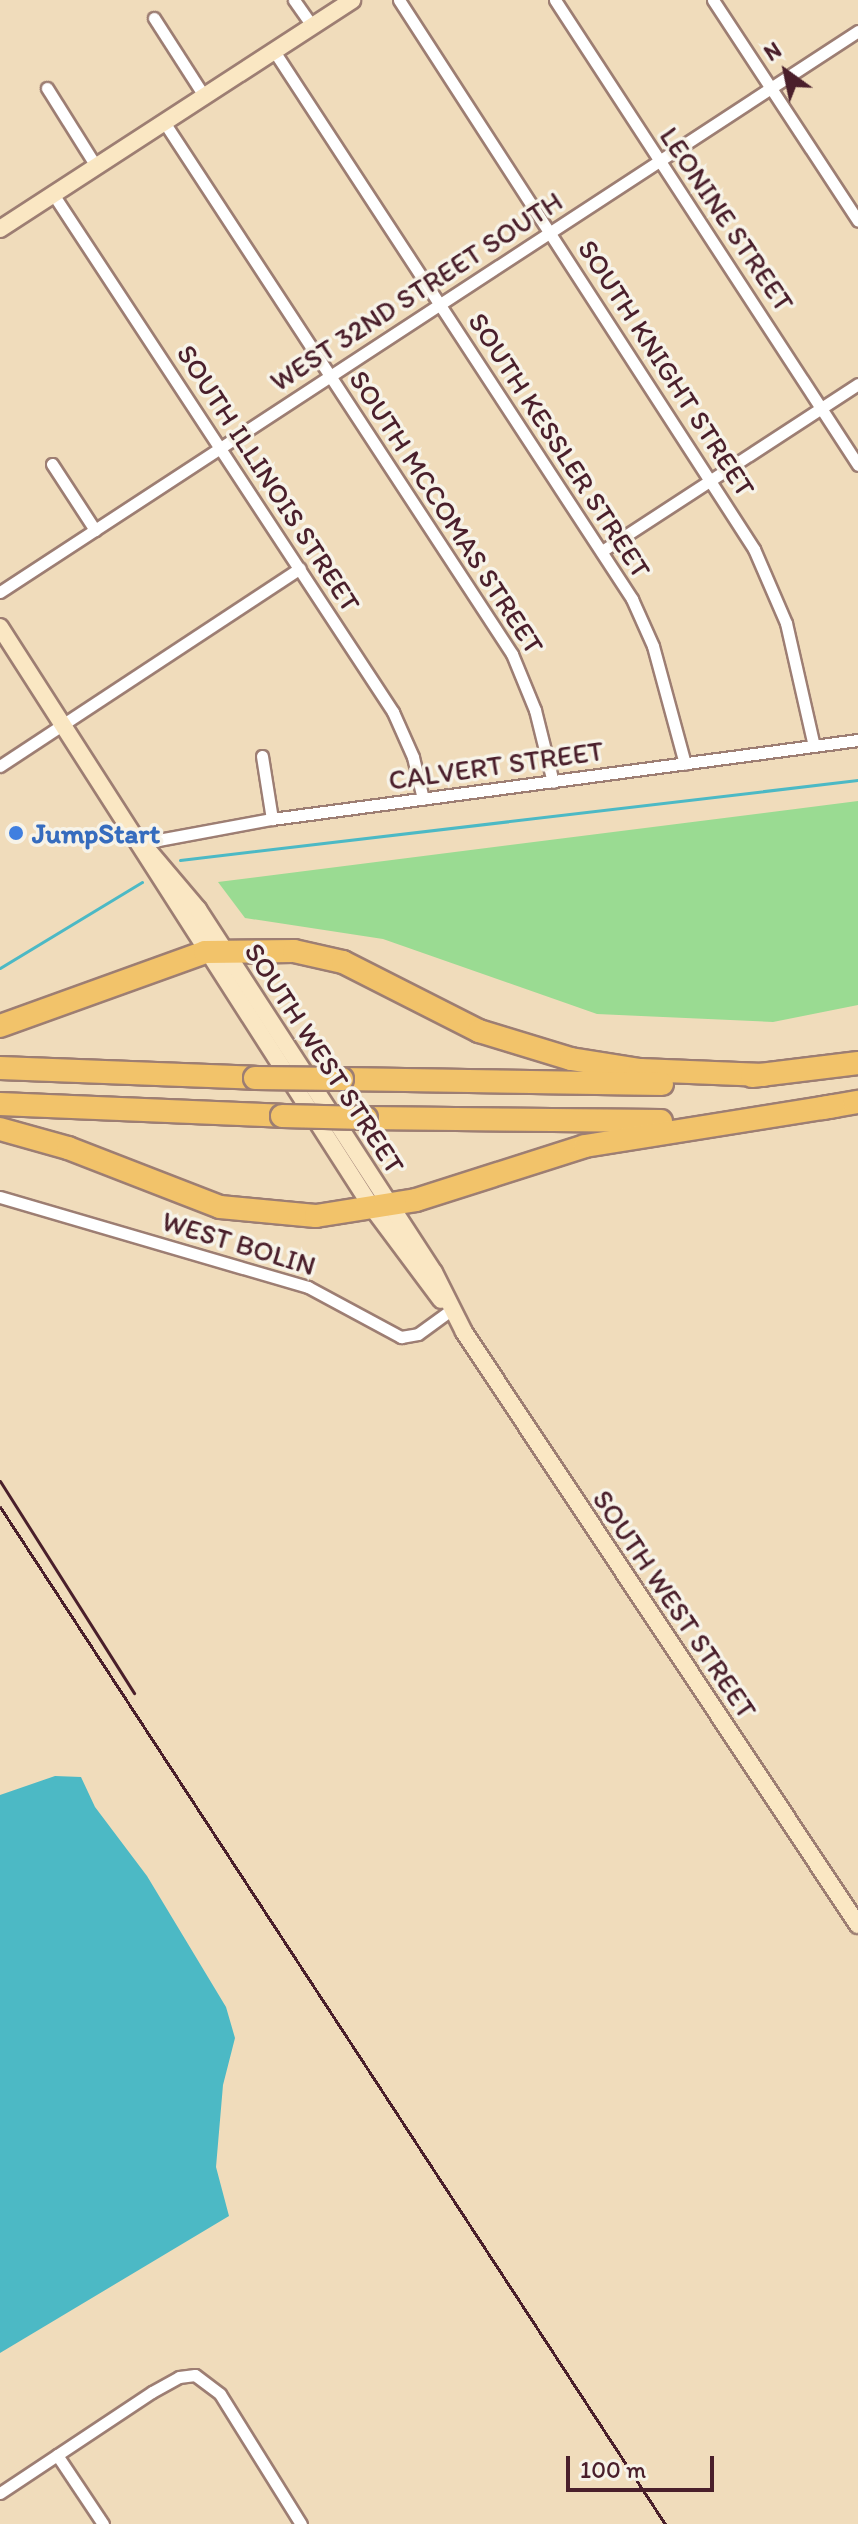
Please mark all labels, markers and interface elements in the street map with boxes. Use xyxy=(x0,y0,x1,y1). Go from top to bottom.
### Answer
north arrow xyxy=(746,32,826,112)
text: N xyxy=(759,36,786,67)
street label: LEONINE STREET xyxy=(653,120,801,318)
street label: WEST 32ND STREET SOUTH xyxy=(264,184,568,398)
street label: SOUTH KNIGHT STREET xyxy=(571,233,763,503)
street label: SOUTH KESSLER STREET xyxy=(462,306,658,584)
street label: SOUTH ILLINOIS STREET xyxy=(171,339,367,617)
street label: SOUTH MCCOMAS STREET xyxy=(343,364,551,660)
street label: CALVERT STREET xyxy=(386,733,606,797)
place label: JumpStart xyxy=(32,816,160,850)
marker: JumpStart xyxy=(7,824,25,842)
street label: SOUTH WEST STREET xyxy=(238,936,412,1180)
street label: WEST BOLIN xyxy=(160,1204,318,1282)
street label: SOUTH WEST STREET xyxy=(586,1483,764,1725)
scale bar xyxy=(570,2440,718,2490)
text: 100 m xyxy=(580,2455,646,2484)

